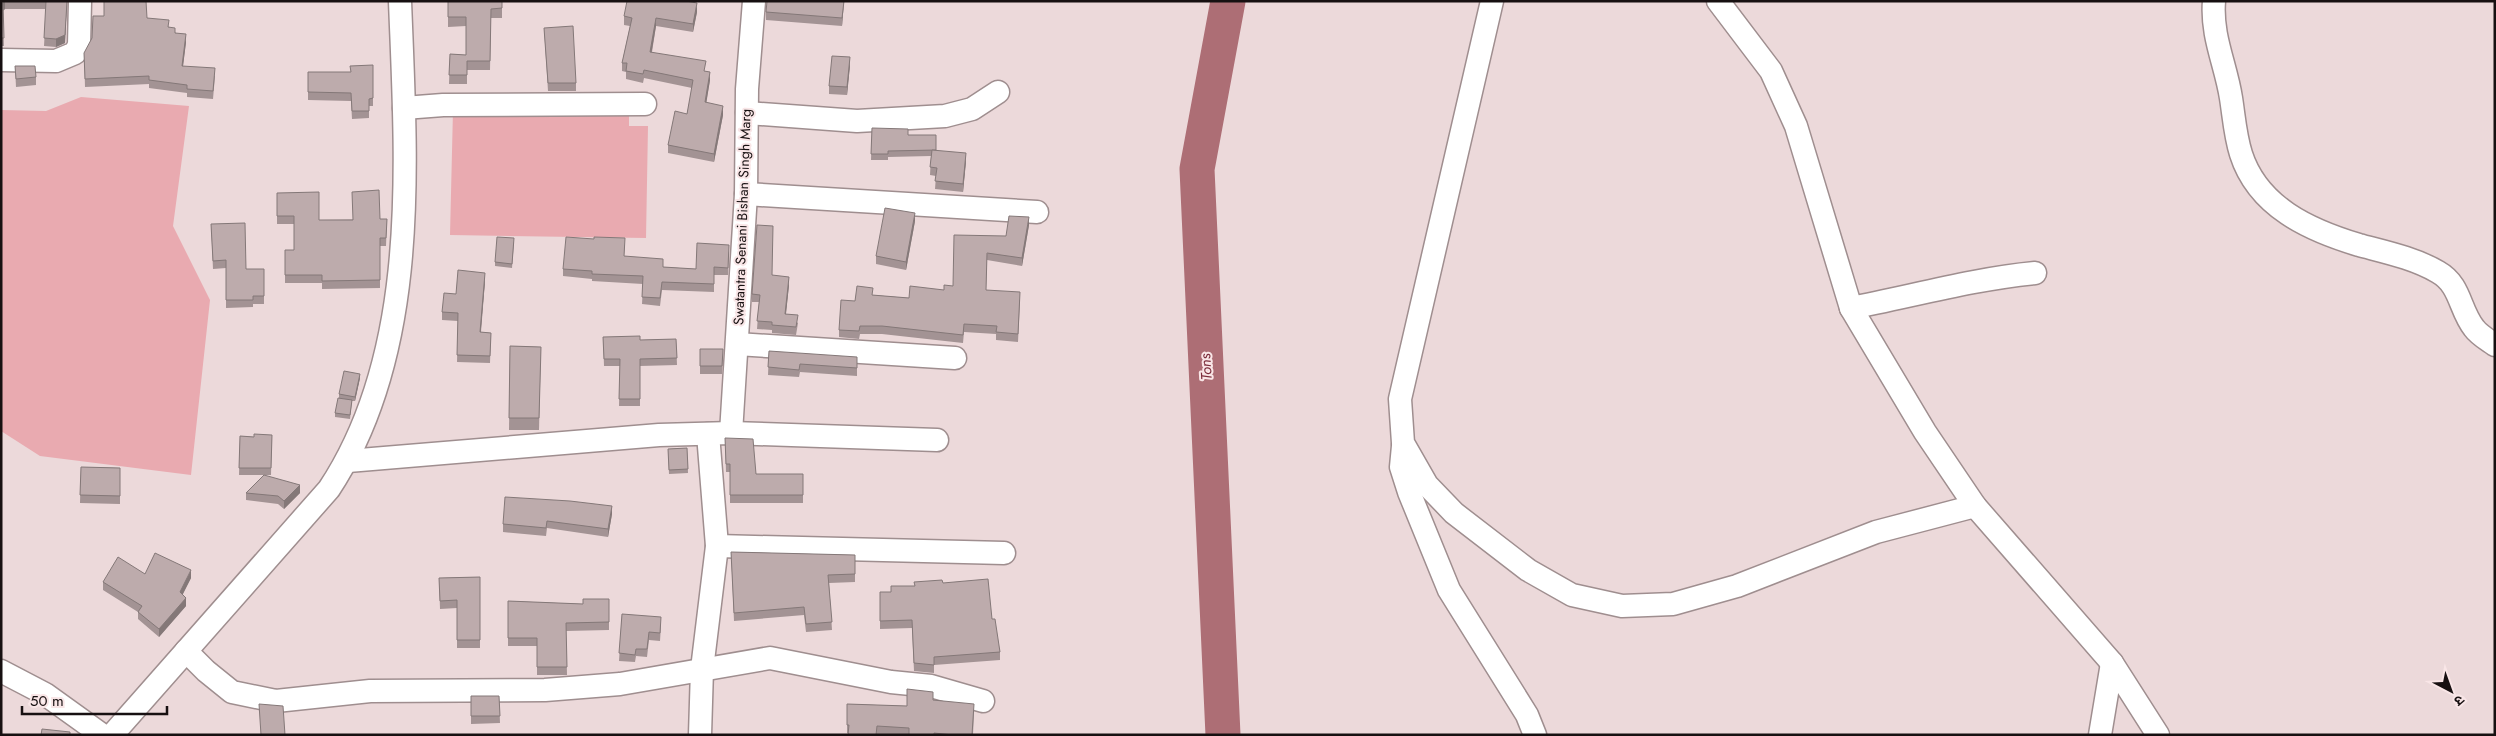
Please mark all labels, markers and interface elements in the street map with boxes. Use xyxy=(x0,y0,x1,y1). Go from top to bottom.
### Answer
street label: Swatantra Senani Bishan Singh Marg xyxy=(728,109,756,325)
water label: Tons xyxy=(1194,353,1218,381)
north arrow xyxy=(2426,666,2476,716)
scale bar xyxy=(22,684,168,716)
text: 50 m xyxy=(30,690,64,712)
text: उ xyxy=(2449,691,2469,712)

